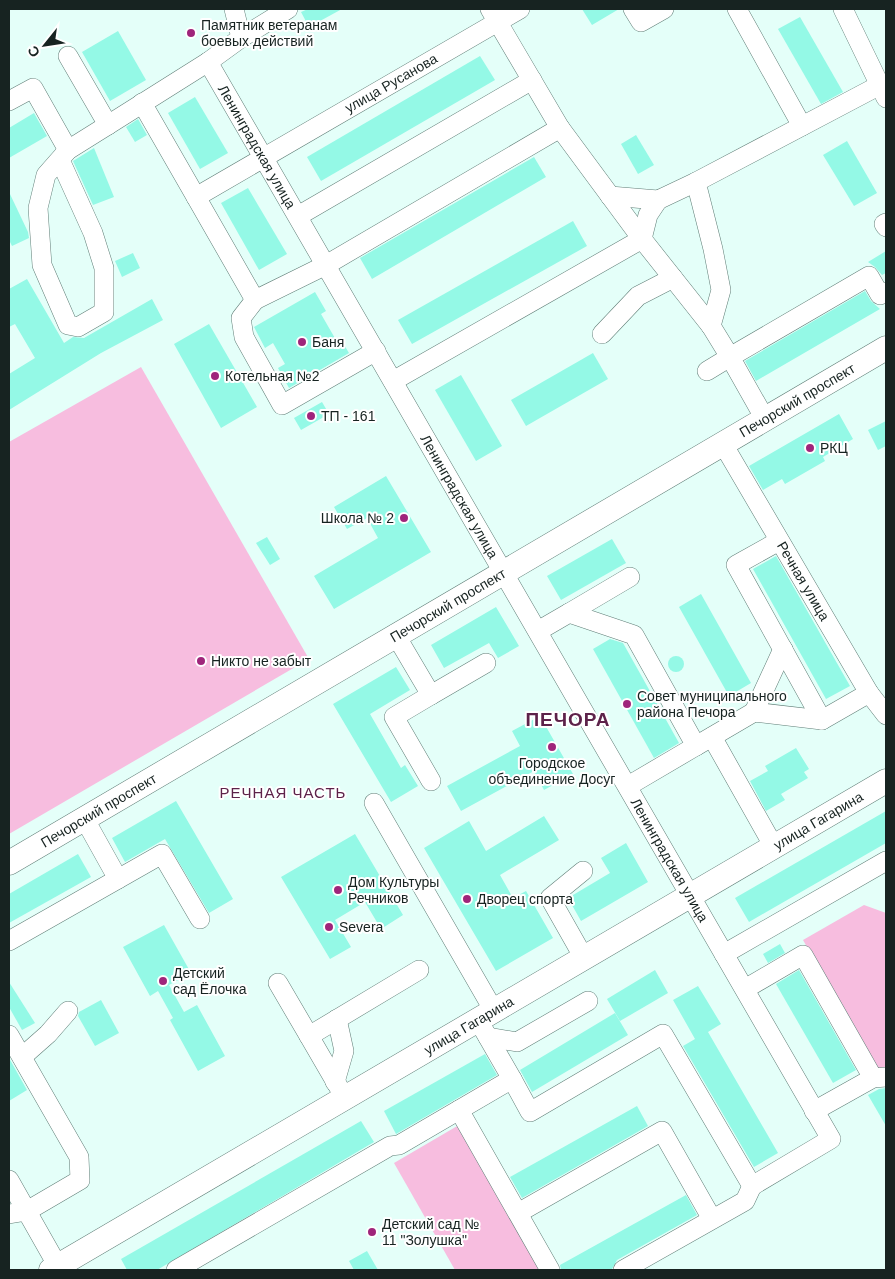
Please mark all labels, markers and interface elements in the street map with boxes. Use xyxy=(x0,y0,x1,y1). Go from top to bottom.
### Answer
place label: Памятник ветеранам боевых действий xyxy=(201,17,337,49)
north arrow xyxy=(20,20,70,70)
marker: Памятник ветеранам боевых действий xyxy=(185,27,197,39)
text: С xyxy=(24,43,43,60)
street label: улица Русанова xyxy=(342,50,440,116)
street label: Ленинградская улица xyxy=(215,82,299,212)
place label: Баня xyxy=(312,334,344,350)
marker: Баня xyxy=(296,336,308,348)
street label: Печорский проспект xyxy=(737,360,858,440)
place label: Котельная №2 xyxy=(225,368,320,384)
marker: Котельная №2 xyxy=(209,370,221,382)
place label: ТП - 161 xyxy=(321,408,376,424)
marker: ТП - 161 xyxy=(305,410,317,422)
street label: Ленинградская улица xyxy=(417,432,502,561)
place label: РКЦ xyxy=(820,440,848,456)
marker: РКЦ xyxy=(804,442,816,454)
place label: Школа № 2 xyxy=(321,510,394,526)
marker: Школа № 2 xyxy=(398,512,410,524)
street label: Речная улица xyxy=(774,539,833,624)
street label: Печорский проспект xyxy=(387,565,509,645)
place label: Никто не забыт xyxy=(211,653,312,669)
marker: Никто не забыт xyxy=(195,655,207,667)
place label: Совет муниципального района Печора xyxy=(637,688,787,720)
marker: Совет муниципального района Печора xyxy=(621,698,633,710)
district label: ПЕЧОРА xyxy=(525,709,611,730)
marker: Городское объединение Досуг xyxy=(546,741,558,753)
place label: Городское объединение Досуг xyxy=(489,755,615,787)
street label: Печорский проспект xyxy=(38,770,160,850)
district label: РЕЧНАЯ ЧАСТЬ xyxy=(220,784,346,801)
street label: улица Гагарина xyxy=(771,788,866,853)
street label: Ленинградская улица xyxy=(628,795,712,925)
place label: Дом Культуры Речников xyxy=(348,874,439,906)
marker: Дом Культуры Речников xyxy=(332,884,344,896)
place label: Дворец спорта xyxy=(477,891,573,907)
marker: Дворец спорта xyxy=(461,893,473,905)
place label: Severa xyxy=(339,919,384,935)
marker: Severa xyxy=(323,921,335,933)
place label: Детский сад Ёлочка xyxy=(173,965,247,997)
marker: Детский сад Ёлочка xyxy=(157,975,169,987)
street label: улица Гагарина xyxy=(421,993,516,1058)
place label: Детский сад № 11 "Золушка" xyxy=(382,1216,480,1248)
marker: Детский сад № 11 "Золушка" xyxy=(366,1226,378,1238)

